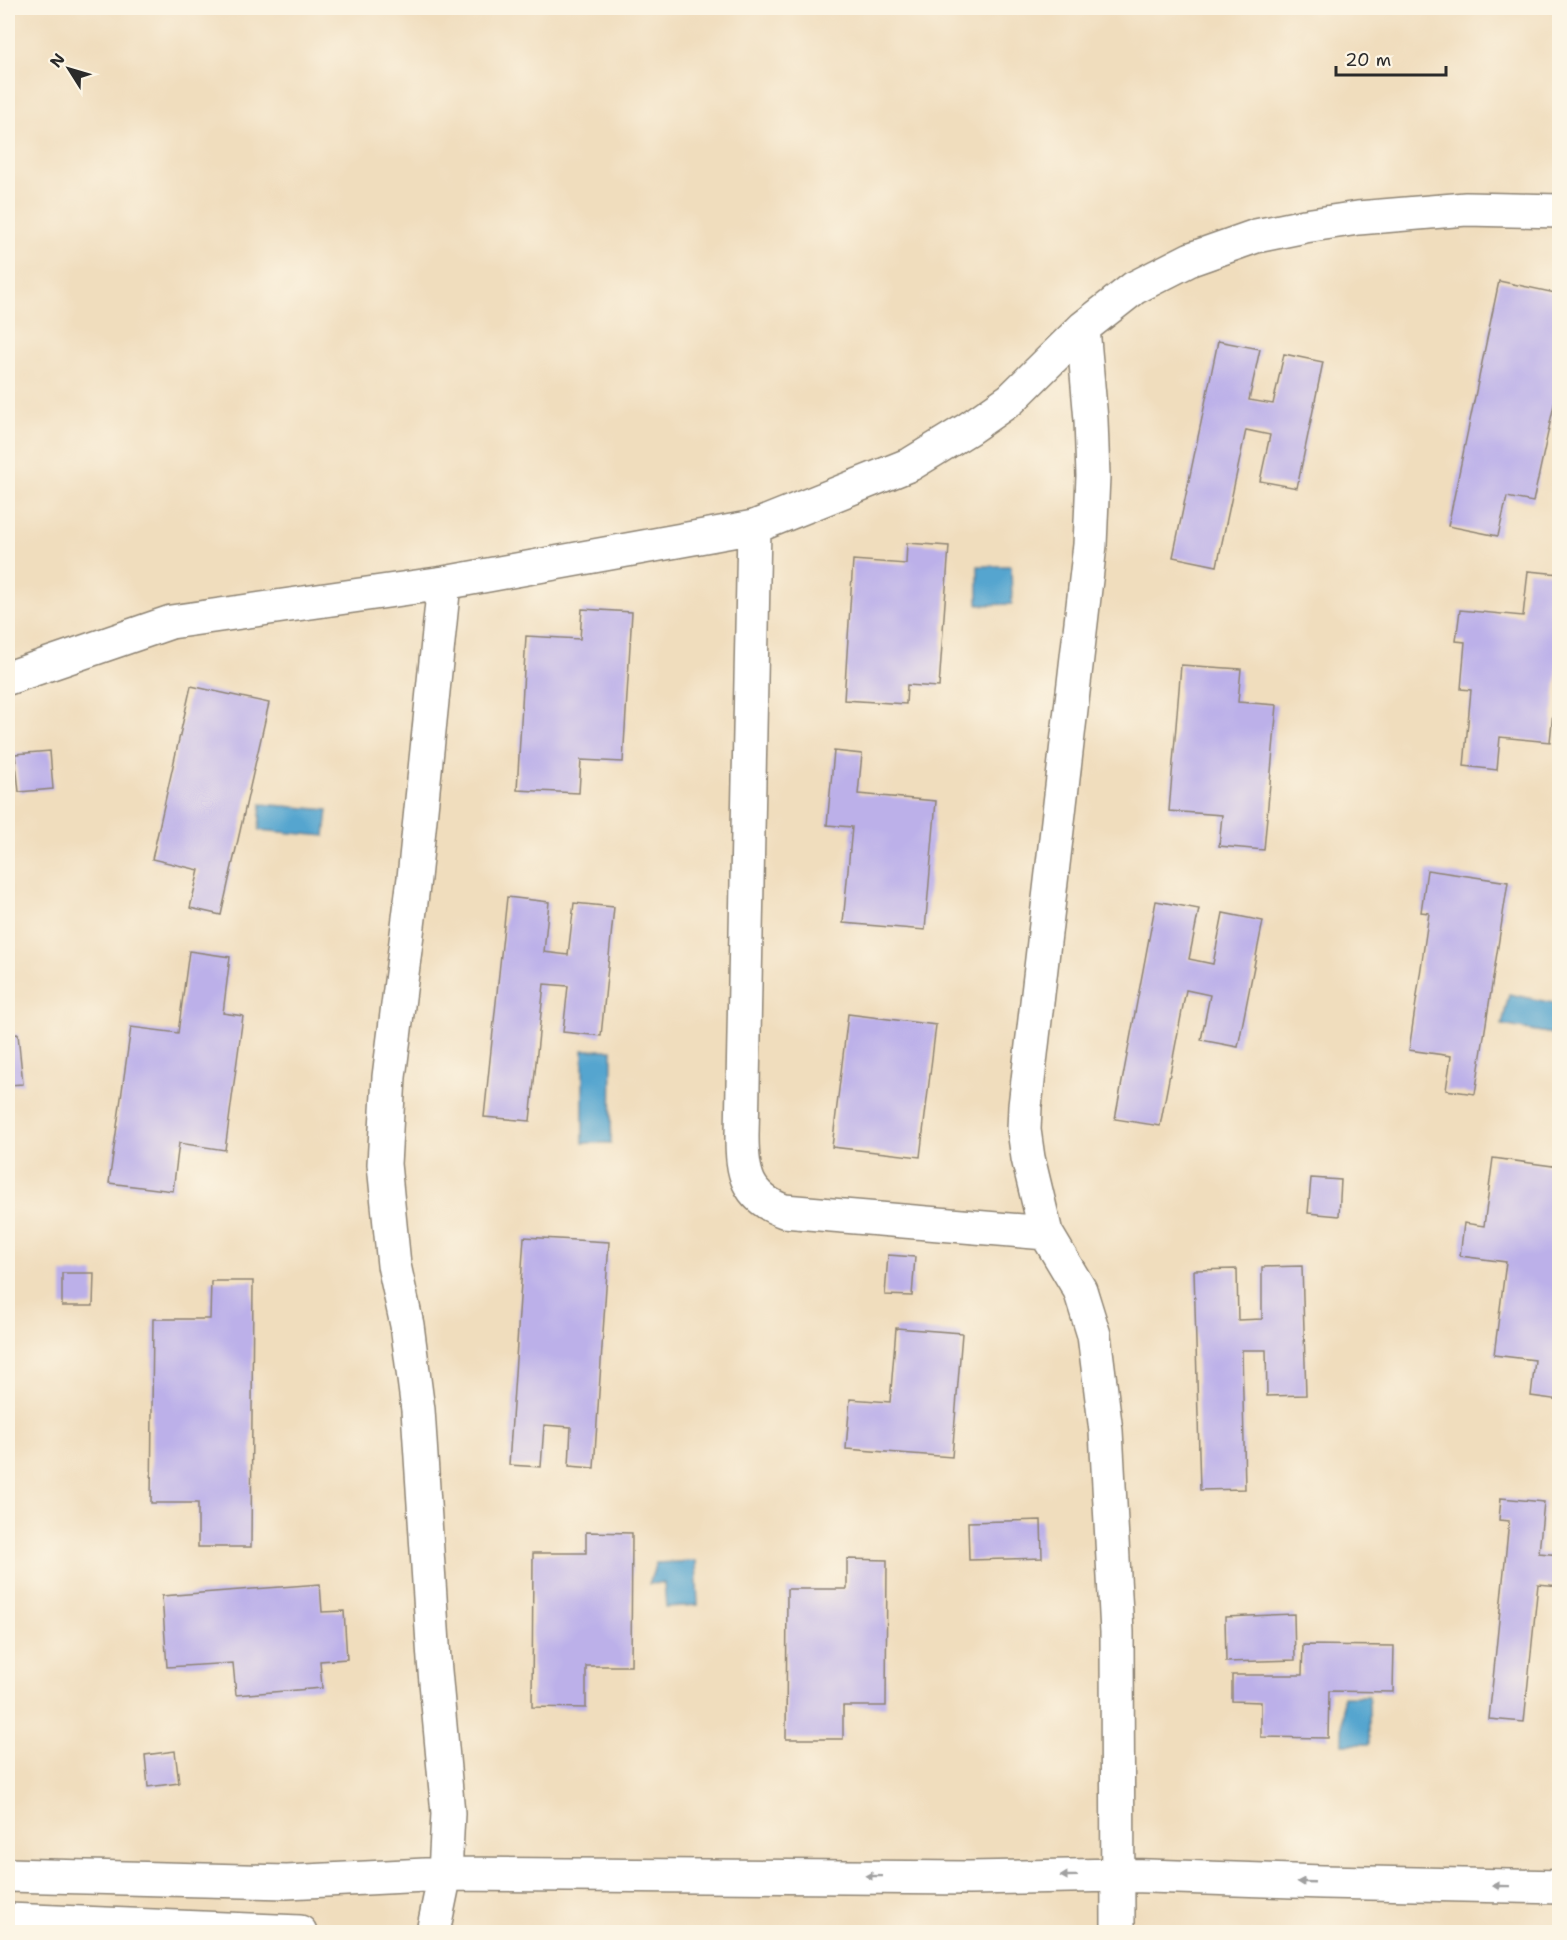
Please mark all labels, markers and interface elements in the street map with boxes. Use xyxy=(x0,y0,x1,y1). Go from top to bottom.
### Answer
north arrow xyxy=(39,39,99,99)
scale bar xyxy=(1336,39,1446,77)
text: 20 m xyxy=(1345,48,1391,72)
text: N xyxy=(45,49,70,72)
one-way arrow xyxy=(865,1871,884,1881)
one-way arrow xyxy=(1060,1871,1079,1881)
one-way arrow xyxy=(1297,1877,1316,1887)
one-way arrow xyxy=(1492,1881,1511,1891)

